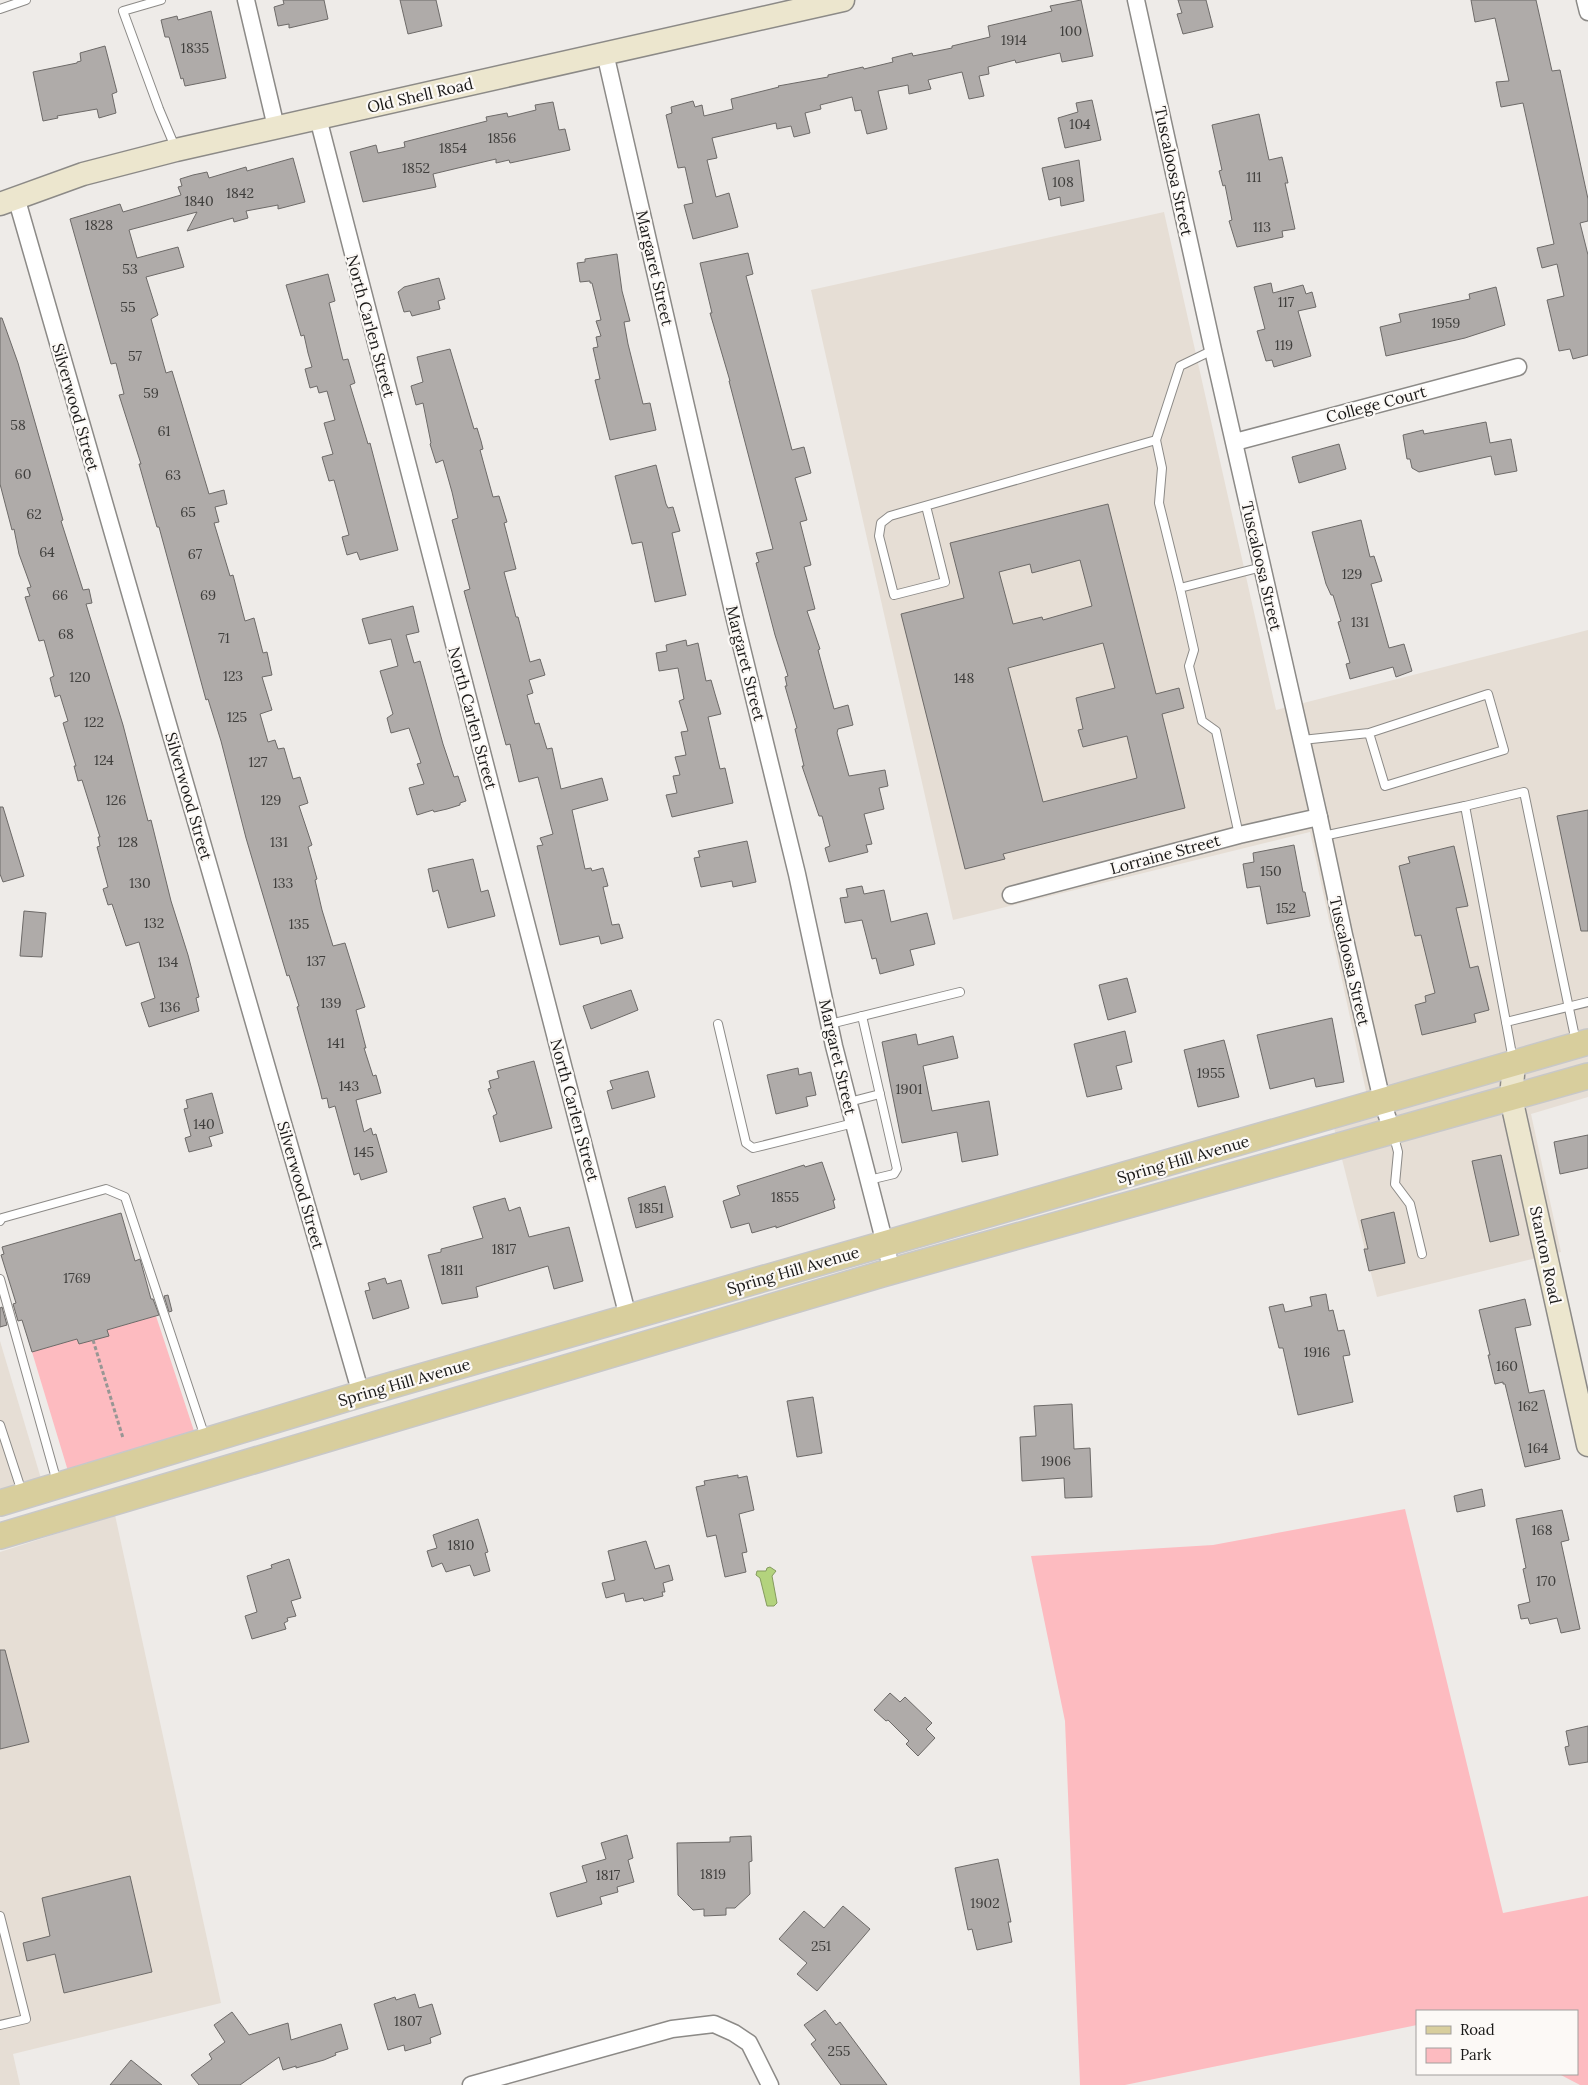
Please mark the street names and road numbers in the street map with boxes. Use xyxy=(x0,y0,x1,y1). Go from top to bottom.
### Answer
street label: Old Shell Road xyxy=(365,73,475,117)
street label: Tuscaloosa Street xyxy=(1150,104,1198,238)
street label: Margaret Street xyxy=(632,208,678,329)
street label: North Carlen Street xyxy=(342,252,400,400)
street label: Silverwood Street xyxy=(48,341,104,474)
street label: College Court xyxy=(1324,381,1429,427)
street label: Tuscaloosa Street xyxy=(1237,499,1287,633)
street label: Margaret Street xyxy=(722,603,770,723)
street label: North Carlen Street xyxy=(444,644,502,792)
street label: Silverwood Street xyxy=(161,730,217,863)
street label: Lorraine Street xyxy=(1108,830,1223,878)
street label: Tuscaloosa Street xyxy=(1325,894,1375,1028)
street label: Margaret Street xyxy=(815,997,861,1118)
street label: North Carlen Street xyxy=(546,1036,604,1184)
street label: Silverwood Street xyxy=(273,1119,329,1252)
street label: Spring Hill Avenue xyxy=(1114,1130,1252,1187)
street label: Stanton Road xyxy=(1526,1204,1566,1306)
street label: Spring Hill Avenue xyxy=(724,1241,862,1298)
street label: Spring Hill Avenue xyxy=(335,1353,473,1410)

